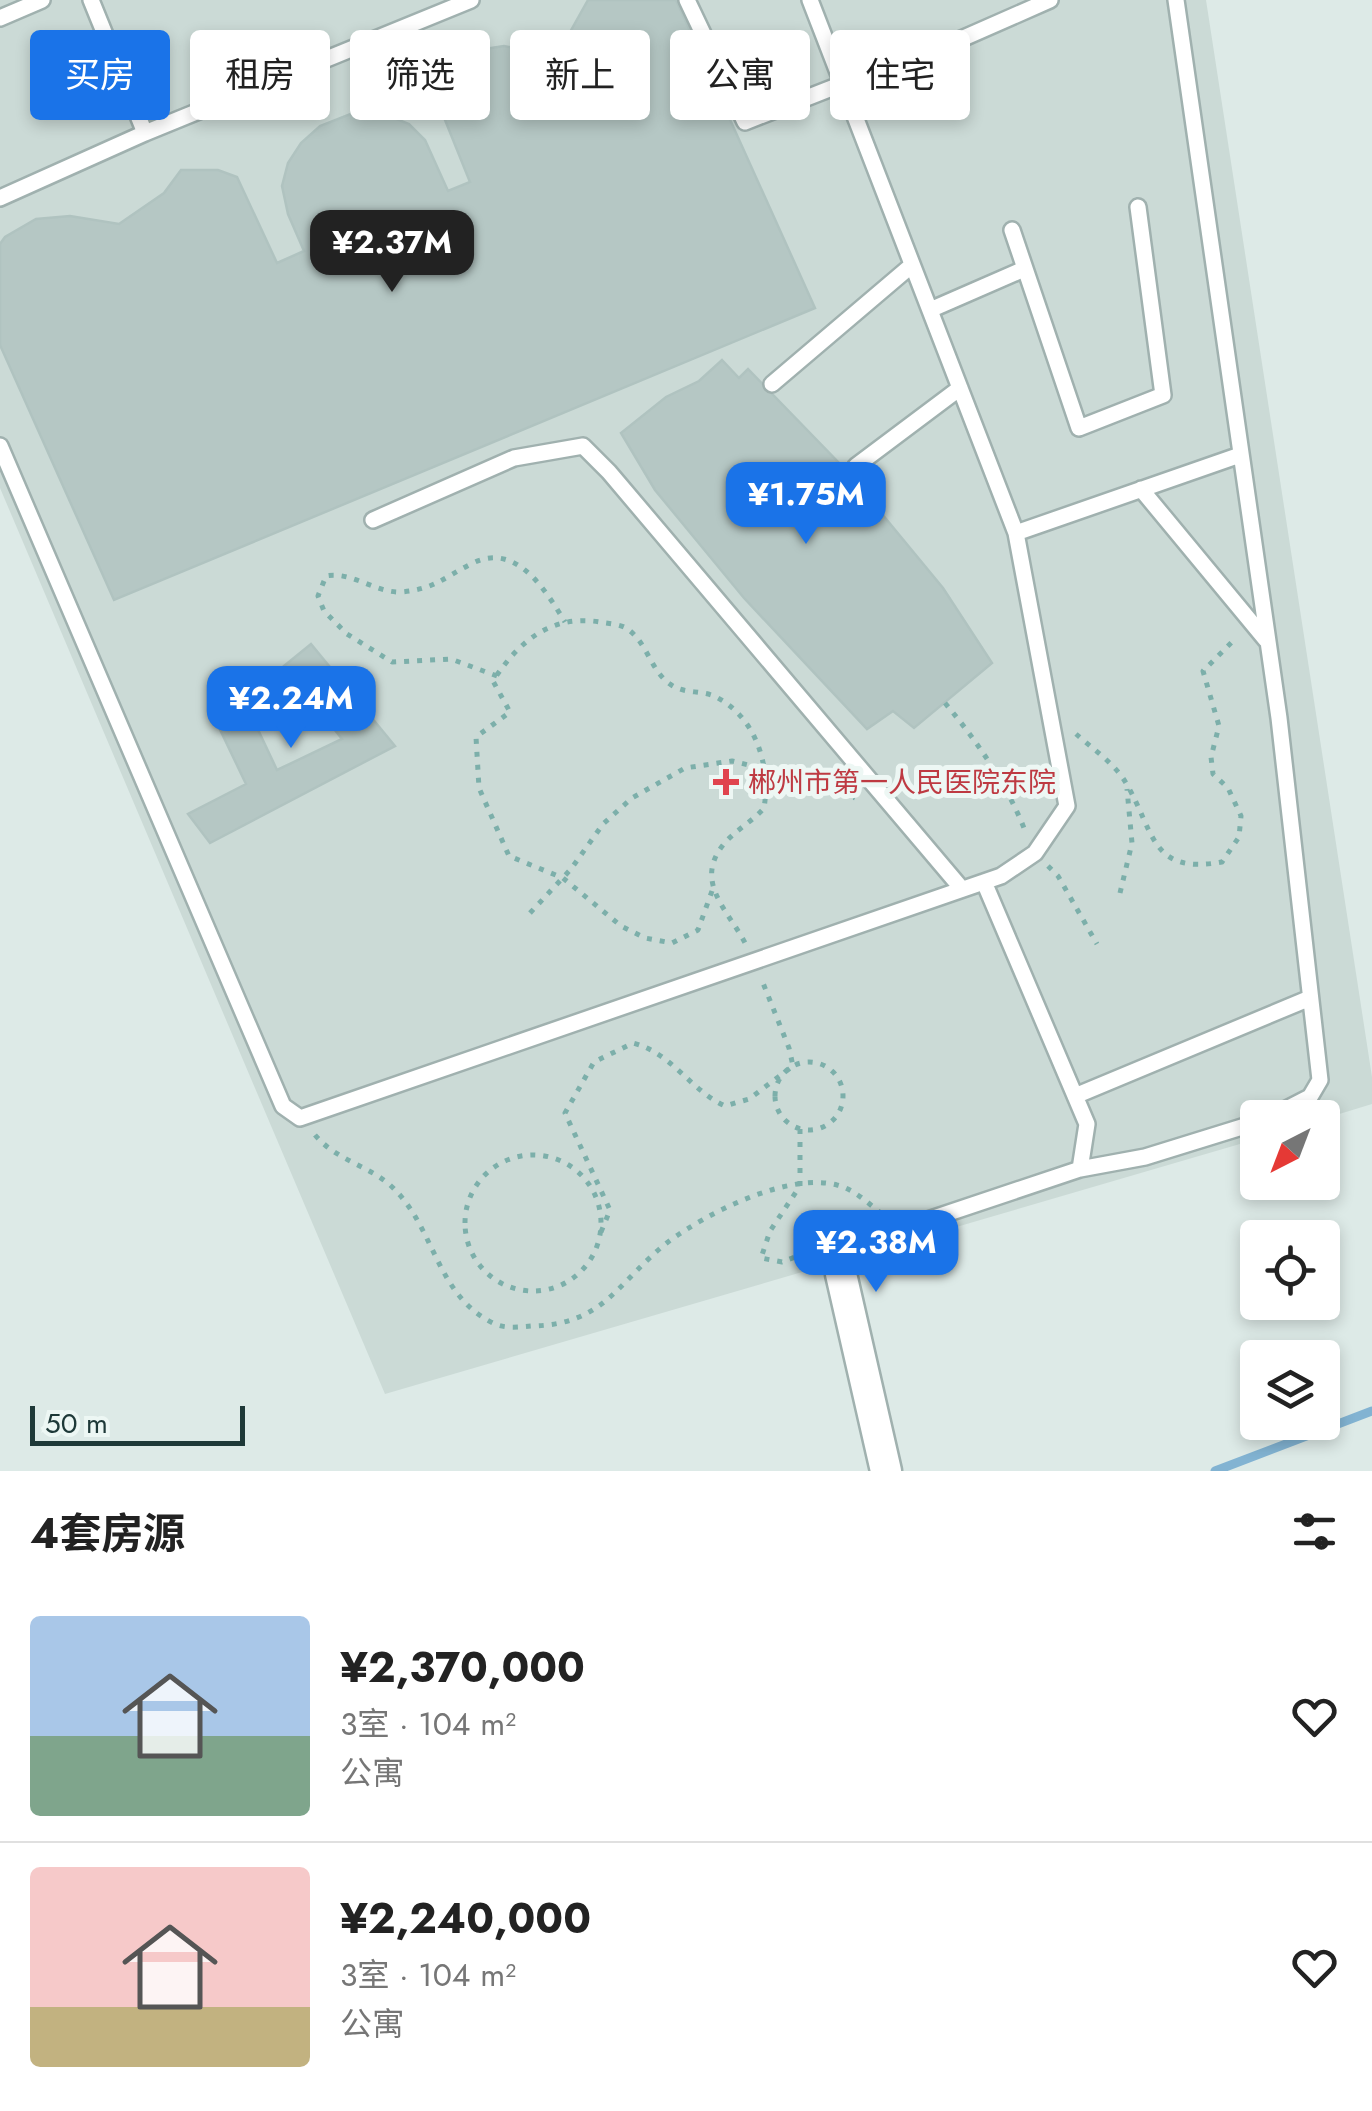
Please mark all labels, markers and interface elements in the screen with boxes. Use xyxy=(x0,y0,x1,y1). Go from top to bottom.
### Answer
chip: 买房 xyxy=(30,30,170,120)
chip: 租房 xyxy=(190,30,330,120)
chip: 筛选 xyxy=(350,30,490,120)
chip: 新上 xyxy=(510,30,650,120)
chip: 公寓 xyxy=(670,30,810,120)
chip: 住宅 xyxy=(830,30,970,120)
pin: ¥2.37M xyxy=(311,210,473,295)
text: ¥2.37M xyxy=(332,219,452,265)
pin: ¥1.75M xyxy=(725,462,887,547)
text: ¥1.75M xyxy=(748,471,864,517)
pin: ¥2.24M xyxy=(210,666,372,751)
text: ¥2.24M xyxy=(229,675,353,721)
place label: 郴州市第一人民医院东院 xyxy=(748,762,1056,803)
marker: 郴州市第一人民医院东院 xyxy=(713,769,739,795)
north arrow xyxy=(1240,1100,1340,1200)
map controls xyxy=(1240,1100,1340,1440)
pin: ¥2.38M xyxy=(795,1210,957,1295)
text: ¥2.38M xyxy=(815,1219,937,1265)
button: locate xyxy=(1240,1220,1340,1320)
button: layers xyxy=(1240,1340,1340,1440)
scale bar xyxy=(30,1401,245,1446)
text: 50 m xyxy=(45,1403,108,1444)
text: 4套房源 xyxy=(30,1503,185,1564)
icon: filters xyxy=(1287,1504,1342,1559)
text: ¥2,370,000 xyxy=(340,1637,585,1698)
icon: home xyxy=(110,1656,230,1776)
icon: heart xyxy=(1287,1689,1342,1744)
text: 3室 · 104 m² xyxy=(340,1701,516,1747)
text: 公寓 xyxy=(340,1750,404,1796)
text: ¥2,240,000 xyxy=(340,1888,591,1949)
icon: home xyxy=(110,1907,230,2027)
icon: heart xyxy=(1287,1940,1342,1995)
text: 3室 · 104 m² xyxy=(340,1952,516,1998)
text: 公寓 xyxy=(340,2001,404,2047)

